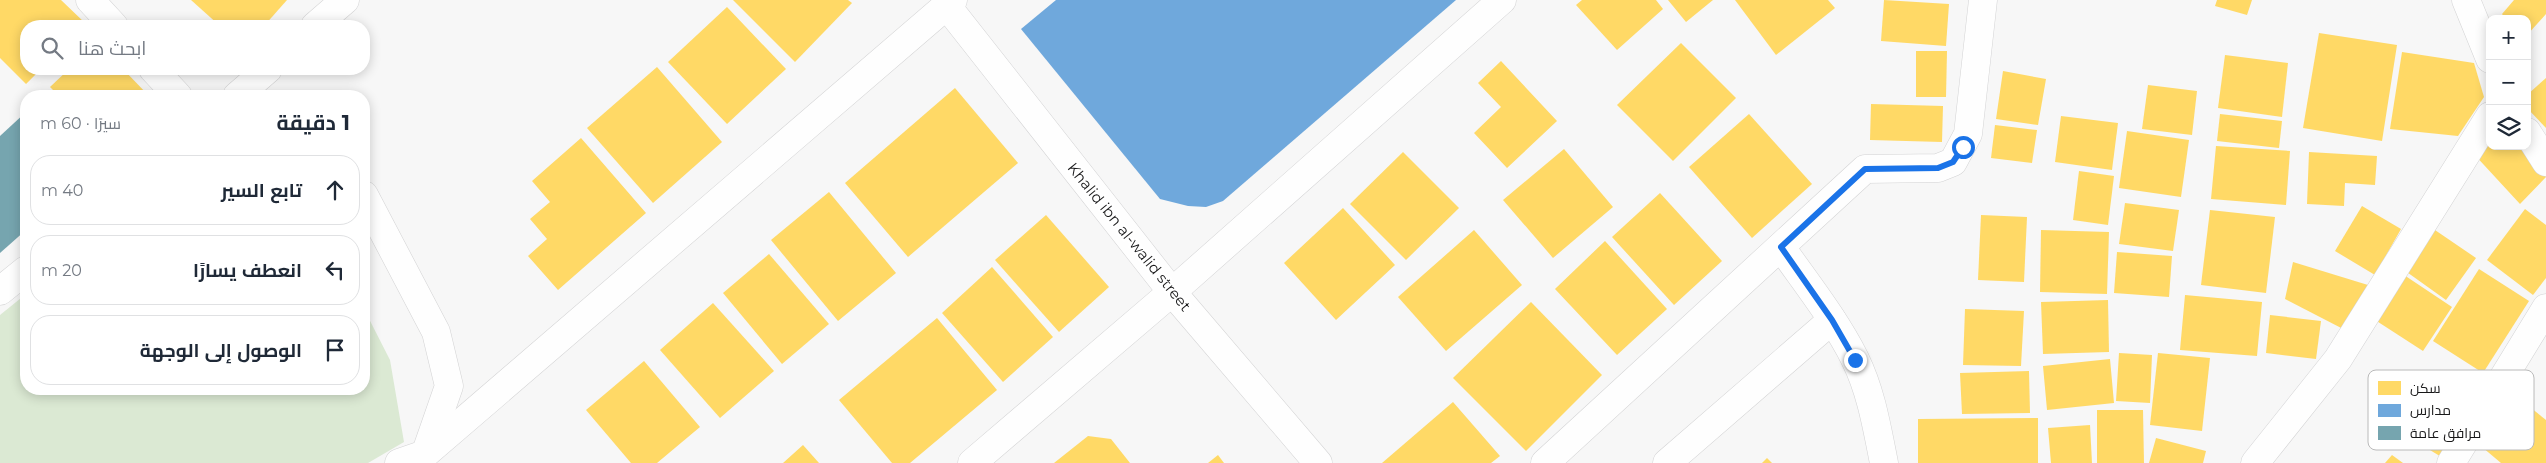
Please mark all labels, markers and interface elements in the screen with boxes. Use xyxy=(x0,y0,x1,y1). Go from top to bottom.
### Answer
map controls xyxy=(2486,15,2531,150)
button: + xyxy=(2486,15,2531,60)
search box xyxy=(20,20,370,75)
icon: search xyxy=(38,34,66,62)
text: ابحث هنا xyxy=(78,37,146,60)
button: − xyxy=(2486,60,2531,105)
button: layers xyxy=(2486,105,2531,150)
text: 1 دقيقة xyxy=(276,110,350,135)
text: سيرًا · 60 m xyxy=(40,114,121,133)
route start xyxy=(1952,136,1975,159)
street label: Khalid ibn al-walid street xyxy=(1064,158,1195,315)
icon: ahead xyxy=(321,176,349,204)
text: تابع السير xyxy=(221,179,302,202)
text: 40 m xyxy=(41,181,83,200)
icon: left xyxy=(321,256,349,284)
text: انعطف يسارًا xyxy=(193,259,302,282)
text: 20 m xyxy=(41,261,82,280)
icon: arrive xyxy=(321,336,349,364)
text: الوصول إلى الوجهة xyxy=(140,339,302,362)
route end xyxy=(1844,349,1867,372)
legend xyxy=(2368,370,2534,450)
text: سكن xyxy=(2410,379,2441,397)
text: مدارس xyxy=(2410,401,2451,419)
text: مرافق عامة xyxy=(2410,424,2481,442)

